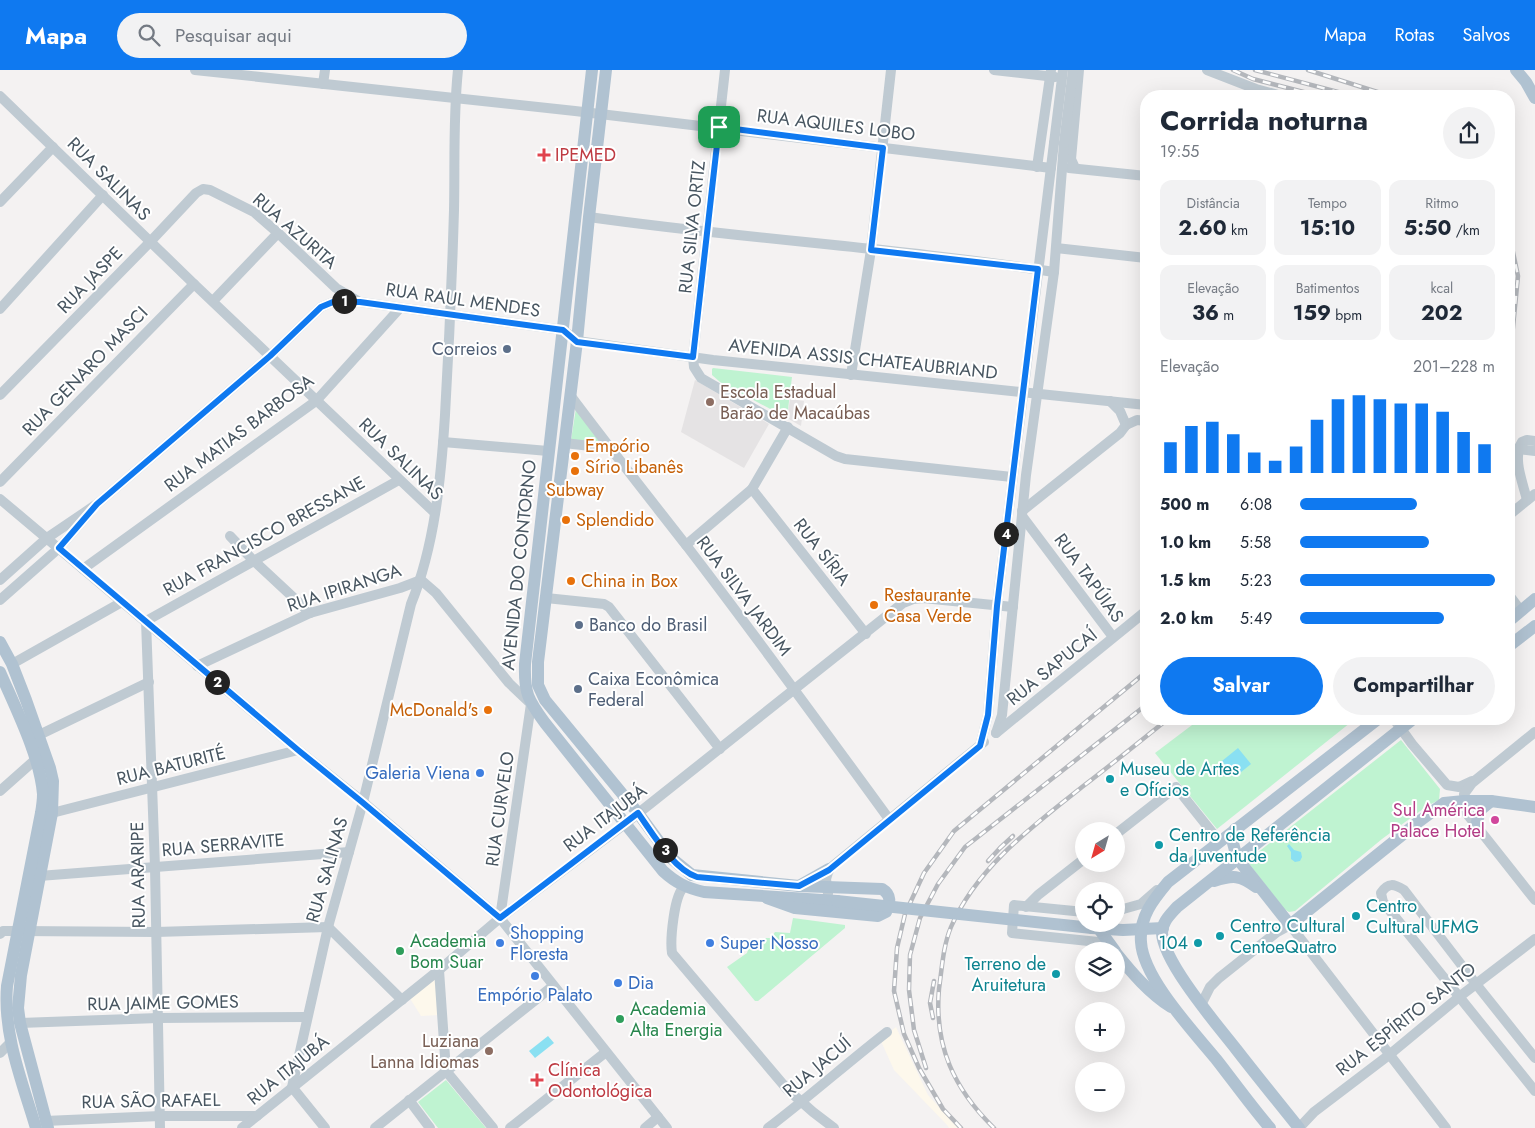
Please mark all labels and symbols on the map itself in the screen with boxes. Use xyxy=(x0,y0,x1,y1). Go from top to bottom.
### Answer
street label: RUA AQUILES LOBO xyxy=(755,102,917,148)
pin xyxy=(698,106,740,148)
street label: RUA SALINAS xyxy=(61,131,157,227)
place label: IPEMED xyxy=(555,142,616,168)
marker: IPEMED xyxy=(537,148,551,162)
street label: RUA SILVA ORTIZ xyxy=(672,159,712,295)
street label: RUA AZURITA xyxy=(247,187,343,275)
street label: RUA JASPE xyxy=(51,241,129,319)
street label: RUA RAUL MENDES xyxy=(384,276,542,324)
pin: 1 xyxy=(332,288,356,314)
street label: RUA GENARO MASCI xyxy=(16,300,154,442)
street label: AVENIDA ASSIS CHATEAUBRIAND xyxy=(727,332,999,386)
place label: Correios xyxy=(432,336,497,362)
marker: Correios xyxy=(501,343,513,355)
street label: RUA MATIAS BARBOSA xyxy=(159,368,319,498)
place label: Escola Estadual Barão de Macaúbas xyxy=(720,379,870,426)
marker: Escola Estadual Barão de Macaúbas xyxy=(704,396,716,408)
street label: RUA SALINAS xyxy=(353,412,449,506)
place label: Empório Sírio Libanês xyxy=(585,433,683,480)
marker: Empório Sírio Libanês xyxy=(569,450,581,462)
street label: AVENIDA DO CONTORNO xyxy=(495,458,543,672)
marker: Subway xyxy=(569,465,581,477)
street label: RUA FRANCISCO BRESSANE xyxy=(158,469,370,603)
place label: Subway xyxy=(546,477,604,503)
place label: Splendido xyxy=(576,507,654,533)
street label: RUA SÍRIA xyxy=(787,513,857,591)
marker: Splendido xyxy=(560,514,572,526)
pin: 4 xyxy=(994,522,1018,546)
street label: RUA TAPÚIAS xyxy=(1048,528,1130,628)
street label: RUA SILVA JARDIM xyxy=(690,531,798,661)
street label: RUA IPIRANGA xyxy=(284,557,404,619)
place label: China in Box xyxy=(581,568,678,594)
marker: China in Box xyxy=(565,575,577,587)
place label: Restaurante Casa Verde xyxy=(884,582,972,629)
marker: Restaurante Casa Verde xyxy=(868,599,880,611)
place label: Banco do Brasil xyxy=(589,612,707,638)
marker: Banco do Brasil xyxy=(573,619,585,631)
street label: RUA SAPUCAÍ xyxy=(1001,622,1103,712)
place label: Caixa Econômica Federal xyxy=(588,666,719,713)
pin: 2 xyxy=(204,670,230,694)
marker: Caixa Econômica Federal xyxy=(572,683,584,695)
place label: McDonald's xyxy=(390,697,478,723)
marker: McDonald's xyxy=(482,704,494,716)
street label: RUA BATURITÉ xyxy=(114,740,228,792)
street label: RUA CURVELO xyxy=(479,750,521,868)
place label: Museu de Artes e Ofícios xyxy=(1120,756,1239,803)
place label: Galeria Viena xyxy=(365,760,470,786)
marker: Galeria Viena xyxy=(474,767,486,779)
marker: Museu de Artes e Ofícios xyxy=(1104,773,1116,785)
street label: RUA ITAJUBÁ xyxy=(558,778,652,858)
place label: Sul América Palace Hotel xyxy=(1391,797,1485,844)
street label: RUA SALINAS xyxy=(300,814,354,926)
marker: Sul América Palace Hotel xyxy=(1489,814,1501,826)
street label: RUA ARARIPE xyxy=(124,821,152,929)
north arrow xyxy=(1075,822,1125,872)
place label: Centro de Referência da Juventude xyxy=(1169,822,1331,869)
street label: RUA SERRAVITE xyxy=(160,827,286,863)
pin: 3 xyxy=(652,838,678,862)
marker: Centro de Referência da Juventude xyxy=(1153,839,1165,851)
place label: Centro Cultural UFMG xyxy=(1366,893,1479,940)
marker: Centro Cultural UFMG xyxy=(1350,910,1362,922)
place label: Centro Cultural CentoeQuatro xyxy=(1230,913,1345,960)
place label: Shopping Floresta xyxy=(510,920,584,967)
place label: Academia Bom Suar xyxy=(410,928,486,975)
place label: Super Nosso xyxy=(720,930,819,956)
place label: 104 xyxy=(1159,930,1188,956)
marker: Centro Cultural CentoeQuatro xyxy=(1214,930,1226,942)
marker: Shopping Floresta xyxy=(494,937,506,949)
marker: Super Nosso xyxy=(704,937,716,949)
marker: 104 xyxy=(1192,937,1204,949)
marker: Academia Bom Suar xyxy=(394,945,406,957)
place label: Terreno de Aruitetura xyxy=(965,951,1046,998)
street label: RUA ESPÍRITO SANTO xyxy=(1330,956,1482,1082)
marker: Terreno de Aruitetura xyxy=(1050,968,1062,980)
marker: Empório Palato xyxy=(529,970,541,982)
place label: Dia xyxy=(628,970,654,996)
marker: Dia xyxy=(612,977,624,989)
place label: Empório Palato xyxy=(477,982,593,1008)
street label: RUA JAIME GOMES xyxy=(87,989,239,1017)
place label: Academia Alta Energia xyxy=(630,996,723,1043)
marker: Academia Alta Energia xyxy=(614,1013,626,1025)
place label: Luziana Lanna Idiomas xyxy=(370,1028,479,1075)
street label: RUA ITAJUBÁ xyxy=(241,1029,335,1111)
street label: RUA JACUÍ xyxy=(777,1030,857,1103)
marker: Luziana Lanna Idiomas xyxy=(483,1045,495,1057)
place label: Clínica Odontológica xyxy=(548,1057,652,1104)
marker: Clínica Odontológica xyxy=(530,1073,544,1087)
street label: RUA SÃO RAFAEL xyxy=(81,1087,221,1115)

